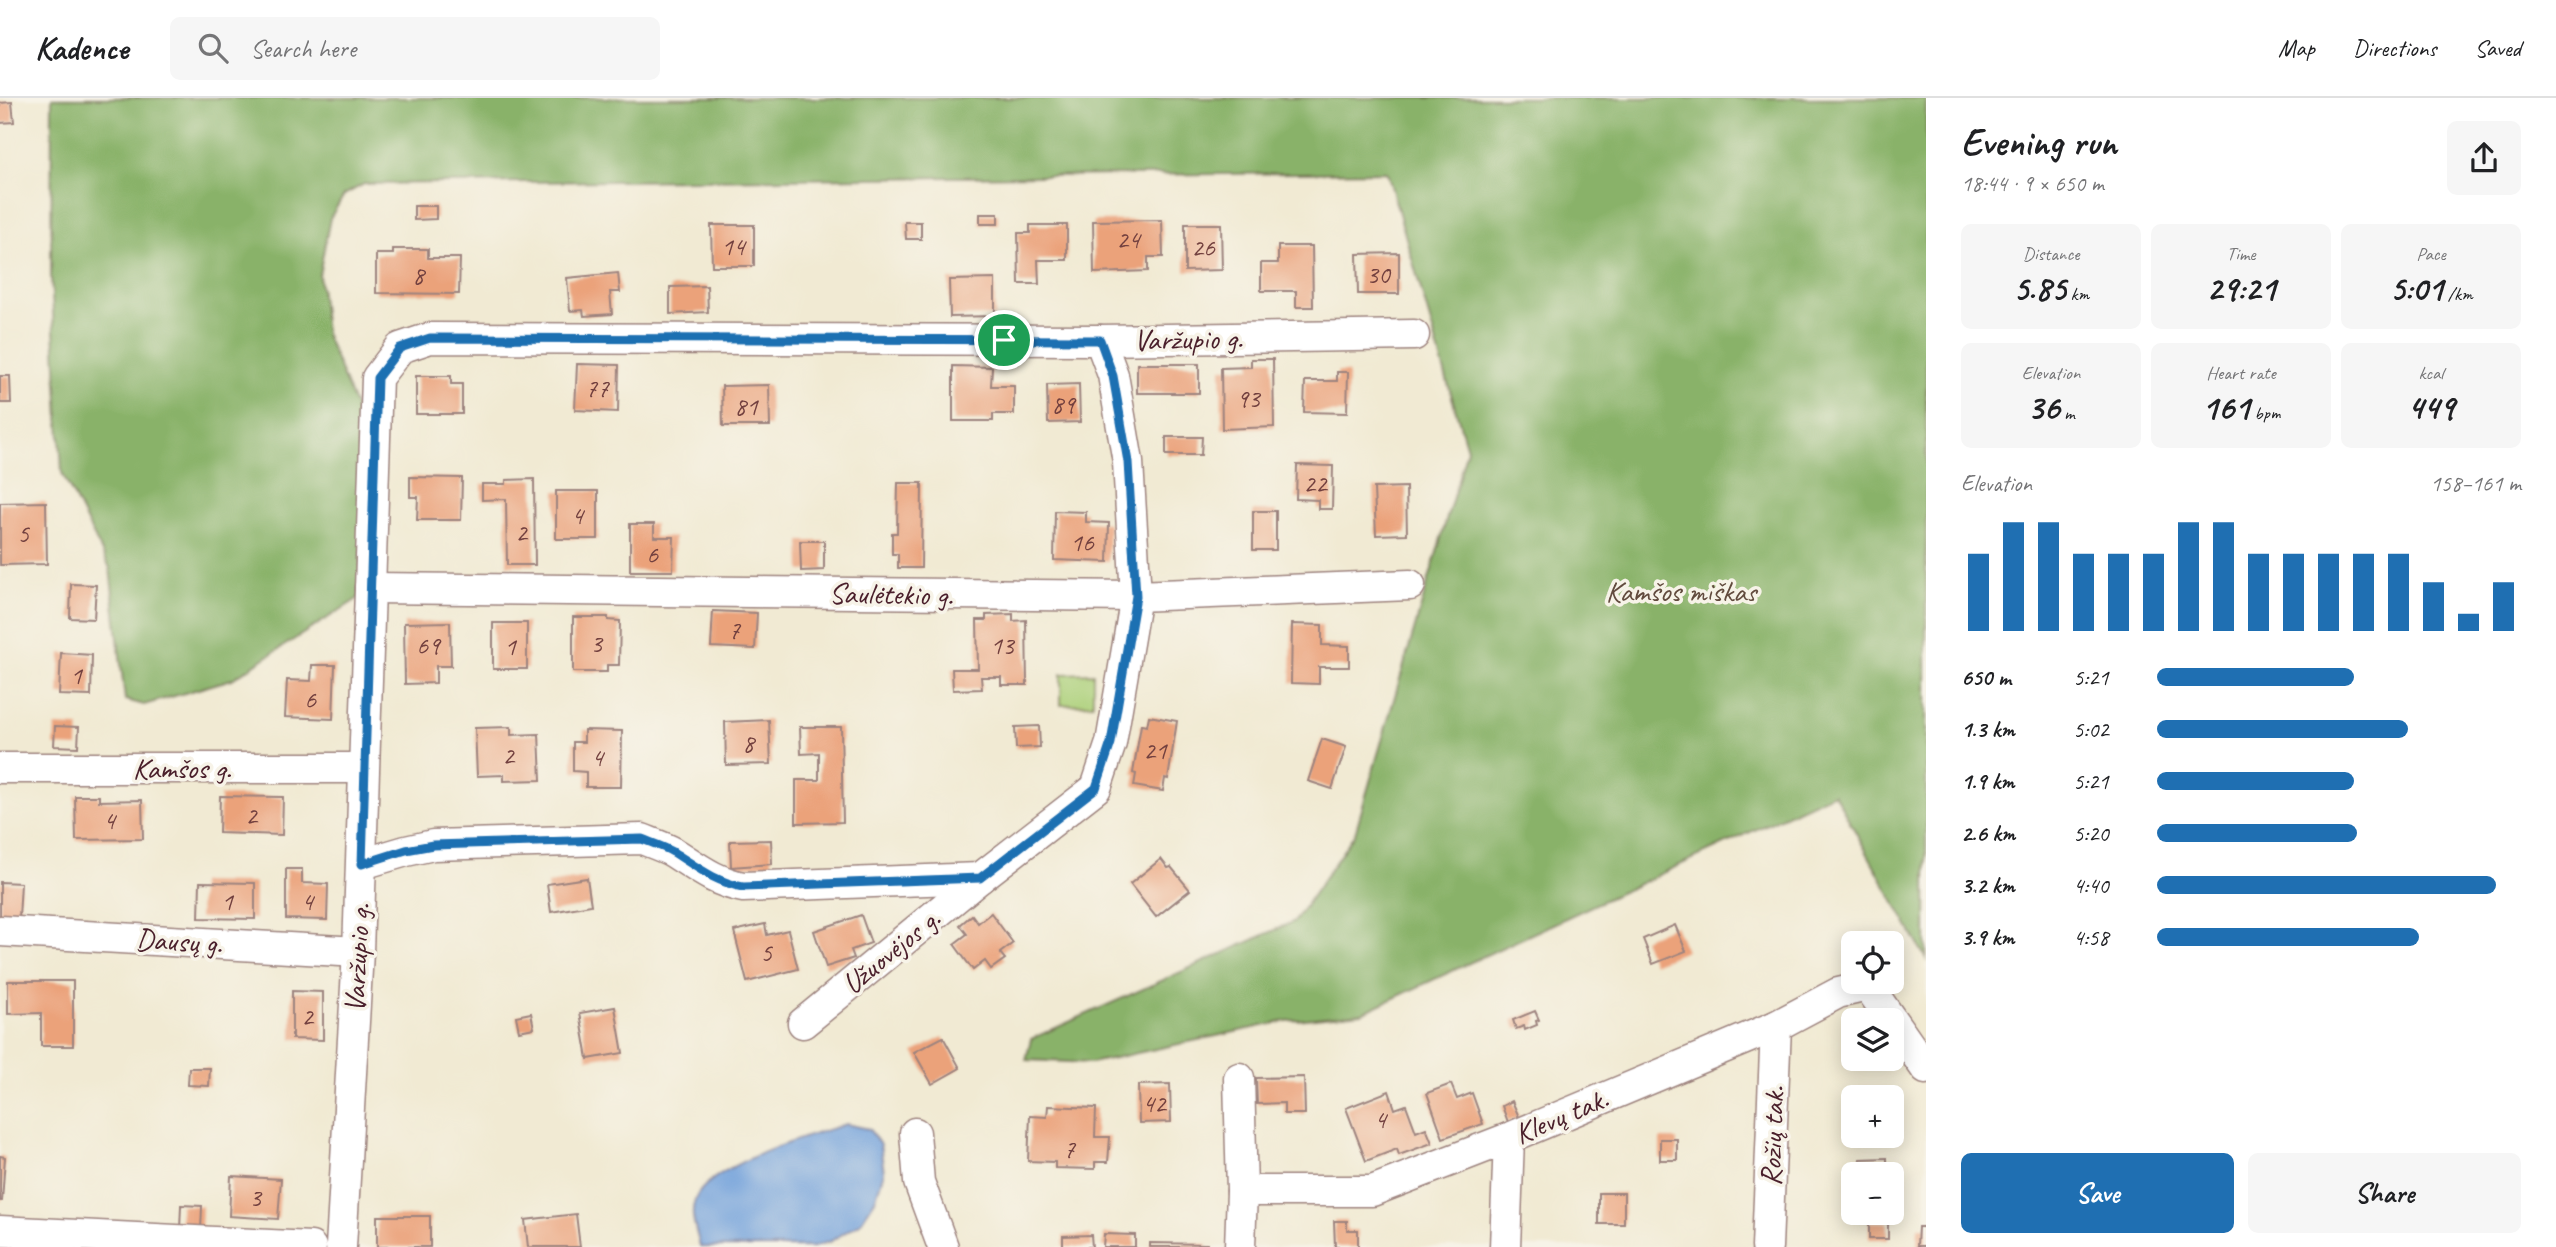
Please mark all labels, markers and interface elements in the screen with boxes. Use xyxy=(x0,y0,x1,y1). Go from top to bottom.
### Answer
search box xyxy=(170,17,660,80)
text: Kadence xyxy=(35,27,128,69)
icon: search xyxy=(194,29,232,67)
text: Search here xyxy=(250,32,356,65)
text: Map xyxy=(2278,33,2315,63)
text: Directions xyxy=(2353,33,2436,63)
text: Saved xyxy=(2474,33,2521,63)
text: Evening run xyxy=(1961,119,2117,166)
button: share xyxy=(2447,121,2521,195)
text: 18:44 · 9 × 650 m xyxy=(1961,169,2104,198)
house number: 24 xyxy=(1116,223,1142,256)
house number: 14 xyxy=(721,230,747,263)
house number: 26 xyxy=(1191,231,1216,264)
text: Distance xyxy=(2023,242,2079,266)
text: Time xyxy=(2226,242,2256,266)
text: Pace xyxy=(2416,242,2446,266)
house number: 30 xyxy=(1366,258,1392,291)
house number: 8 xyxy=(412,259,426,292)
text: 5.85 xyxy=(2013,266,2066,311)
text: 29:21 xyxy=(2206,266,2276,311)
text: 5:01 xyxy=(2389,266,2443,311)
text: km xyxy=(2066,282,2089,306)
text: /km xyxy=(2443,282,2473,306)
pin xyxy=(974,310,1034,370)
street label: Varžupio g. xyxy=(1133,319,1243,359)
icon: arrive xyxy=(985,321,1023,359)
text: Elevation xyxy=(2022,361,2080,385)
text: Heart rate xyxy=(2206,361,2276,385)
text: kcal xyxy=(2418,361,2444,385)
house number: 77 xyxy=(585,372,610,405)
house number: 93 xyxy=(1236,382,1262,415)
text: 36 xyxy=(2027,385,2060,430)
text: 161 xyxy=(2202,385,2250,430)
text: 449 xyxy=(2408,385,2454,430)
house number: 89 xyxy=(1051,388,1077,421)
house number: 81 xyxy=(734,390,759,423)
text: m xyxy=(2060,401,2075,425)
text: bpm xyxy=(2250,401,2280,425)
house number: 22 xyxy=(1303,467,1329,500)
text: Elevation xyxy=(1961,469,2032,498)
text: 158–161 m xyxy=(2430,469,2521,498)
house number: 4 xyxy=(571,499,585,532)
house number: 2 xyxy=(515,516,529,549)
house number: 5 xyxy=(17,517,30,550)
house number: 16 xyxy=(1070,526,1095,559)
house number: 6 xyxy=(646,538,659,571)
park label: Kamšos miškas xyxy=(1606,572,1759,610)
street label: Saulėtekio g. xyxy=(829,574,953,614)
house number: 7 xyxy=(728,614,741,647)
house number: 3 xyxy=(590,627,604,660)
house number: 69 xyxy=(416,629,442,662)
house number: 13 xyxy=(990,629,1016,662)
house number: 1 xyxy=(504,630,517,663)
house number: 1 xyxy=(70,659,83,692)
text: 650 m xyxy=(1961,663,2011,692)
text: 5:21 xyxy=(2073,663,2109,692)
house number: 6 xyxy=(304,683,317,716)
text: 1.3 km xyxy=(1961,715,2015,744)
text: 5:02 xyxy=(2073,715,2109,744)
house number: 8 xyxy=(742,727,756,760)
house number: 21 xyxy=(1143,734,1168,767)
house number: 2 xyxy=(502,739,516,772)
house number: 4 xyxy=(591,741,605,774)
street label: Kamšos g. xyxy=(133,749,231,787)
text: 1.9 km xyxy=(1961,767,2014,796)
text: 5:21 xyxy=(2073,767,2109,796)
house number: 2 xyxy=(245,799,259,832)
house number: 4 xyxy=(103,804,117,837)
text: 2.6 km xyxy=(1961,819,2015,848)
text: 5:20 xyxy=(2073,819,2109,848)
text: 3.2 km xyxy=(1961,871,2015,900)
text: 4:40 xyxy=(2073,871,2109,900)
house number: 1 xyxy=(221,885,234,918)
house number: 4 xyxy=(301,885,315,918)
street label: Užuovėjos g. xyxy=(834,900,948,1002)
street label: Varžupio g. xyxy=(335,903,379,1013)
street label: Dausų g. xyxy=(135,920,223,962)
text: 3.9 km xyxy=(1961,923,2014,952)
text: 4:58 xyxy=(2073,923,2109,952)
map controls xyxy=(1841,931,1904,1225)
button: locate xyxy=(1841,931,1904,994)
house number: 5 xyxy=(760,936,773,969)
house number: 2 xyxy=(301,1000,315,1033)
button: layers xyxy=(1841,1008,1904,1071)
street label: Klevų tak. xyxy=(1508,1079,1614,1153)
street label: Rožių tak. xyxy=(1751,1085,1793,1187)
button: + xyxy=(1841,1085,1904,1148)
house number: 42 xyxy=(1142,1087,1168,1120)
house number: 4 xyxy=(1374,1103,1388,1136)
house number: 7 xyxy=(1063,1133,1076,1166)
button: Save xyxy=(1961,1153,2234,1233)
button: Share xyxy=(2248,1153,2521,1233)
button: − xyxy=(1841,1162,1904,1225)
house number: 3 xyxy=(249,1181,263,1214)

